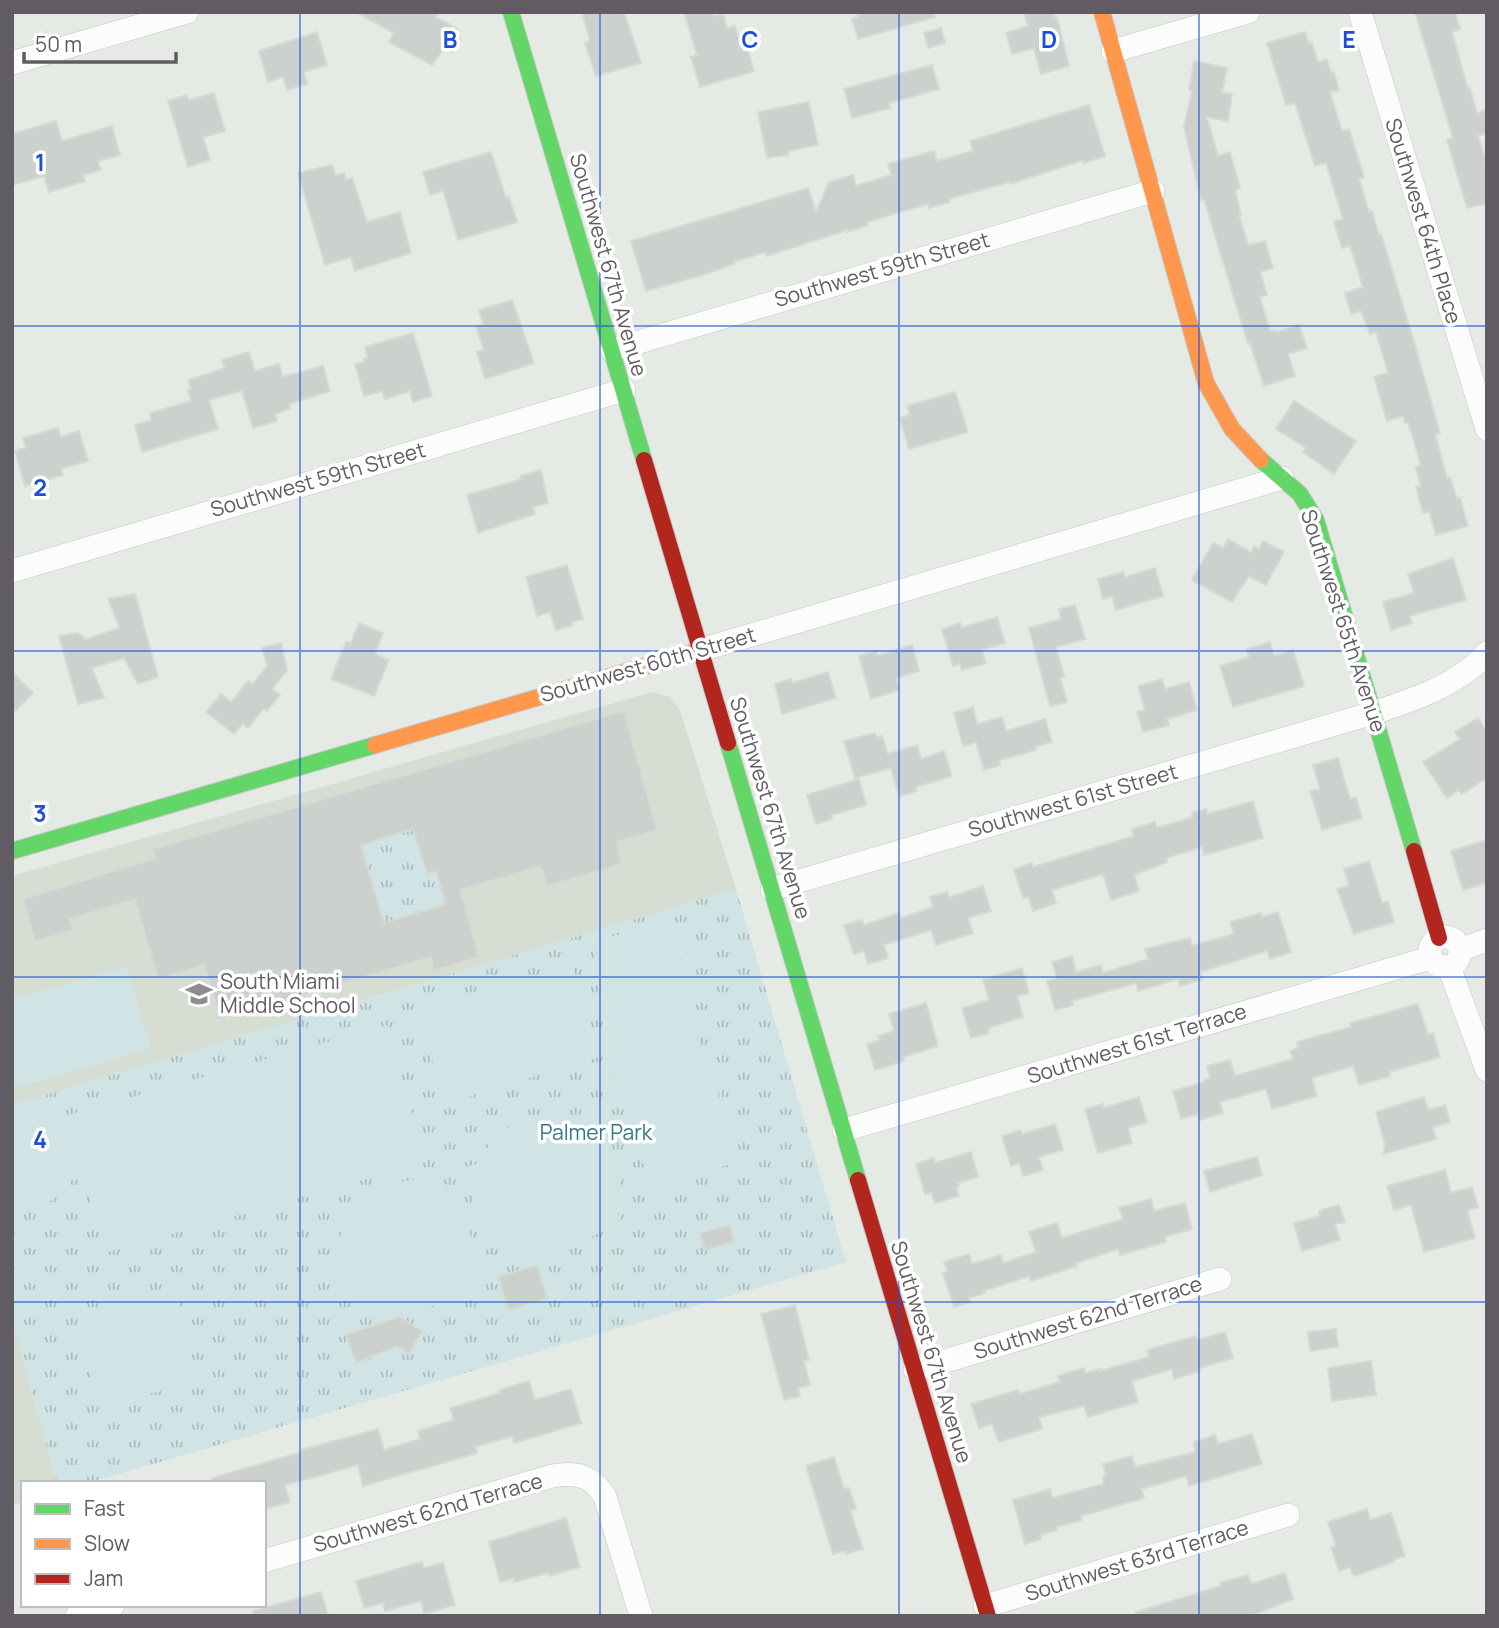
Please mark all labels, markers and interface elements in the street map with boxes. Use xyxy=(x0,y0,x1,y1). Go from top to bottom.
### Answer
scale bar xyxy=(24,21,177,65)
text: B xyxy=(443,23,457,55)
text: C xyxy=(742,23,759,55)
text: D xyxy=(1041,23,1057,55)
text: E xyxy=(1342,23,1356,55)
text: 50 m xyxy=(35,30,82,58)
street label: Southwest 64th Place xyxy=(1379,114,1469,327)
text: 1 xyxy=(35,146,45,178)
street label: Southwest 67th Avenue xyxy=(564,150,654,380)
street label: Southwest 59th Street xyxy=(771,225,992,313)
street label: Southwest 59th Street xyxy=(207,435,428,523)
text: 2 xyxy=(33,471,47,503)
street label: Southwest 65th Avenue xyxy=(1295,506,1393,736)
street label: Southwest 60th Street xyxy=(537,620,759,708)
street label: Southwest 67th Avenue xyxy=(724,693,818,922)
street label: Southwest 61st Street xyxy=(965,757,1181,843)
text: 3 xyxy=(33,797,47,829)
place label: South Miami Middle School xyxy=(220,967,356,1019)
school or university icon: South Miami Middle School xyxy=(184,979,214,1009)
street label: Southwest 61st Terrace xyxy=(1024,996,1250,1090)
park label: Palmer Park xyxy=(540,1118,653,1146)
text: 4 xyxy=(33,1123,47,1155)
street label: Southwest 67th Avenue xyxy=(885,1237,979,1466)
street label: Southwest 62nd Terrace xyxy=(970,1269,1205,1365)
street label: Southwest 62nd Terrace xyxy=(310,1466,546,1558)
legend xyxy=(21,1481,266,1607)
text: Fast xyxy=(84,1494,125,1522)
street label: Southwest 63rd Terrace xyxy=(1022,1513,1252,1607)
text: Slow xyxy=(84,1529,130,1557)
text: Jam xyxy=(84,1564,123,1592)

